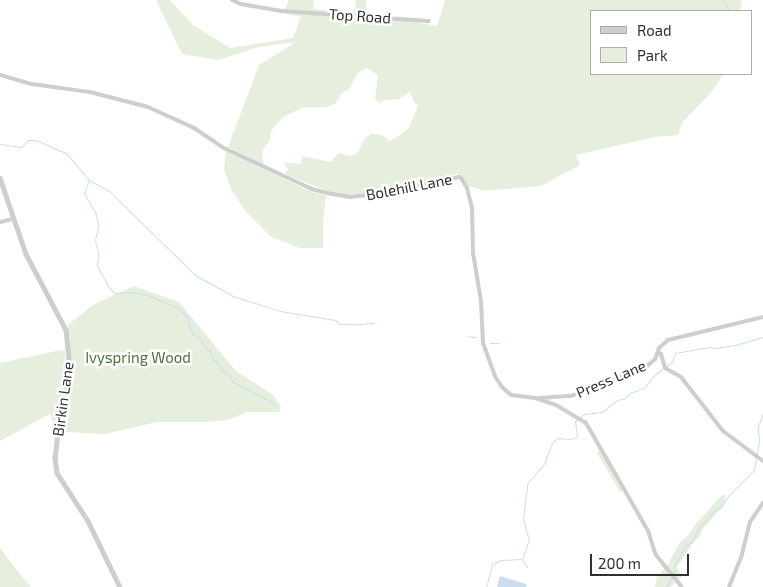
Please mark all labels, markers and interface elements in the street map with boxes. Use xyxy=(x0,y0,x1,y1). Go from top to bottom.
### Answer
street label: Top Road xyxy=(328,5,392,27)
legend xyxy=(590,10,753,75)
text: Road xyxy=(637,21,672,39)
text: Park xyxy=(637,46,668,64)
street label: Bolehill Lane xyxy=(364,170,454,204)
park label: Ivyspring Wood xyxy=(85,349,191,367)
street label: Press Lane xyxy=(573,356,649,402)
street label: Birkin Lane xyxy=(49,361,77,437)
scale bar xyxy=(593,544,692,576)
text: 200 m xyxy=(598,554,641,572)

